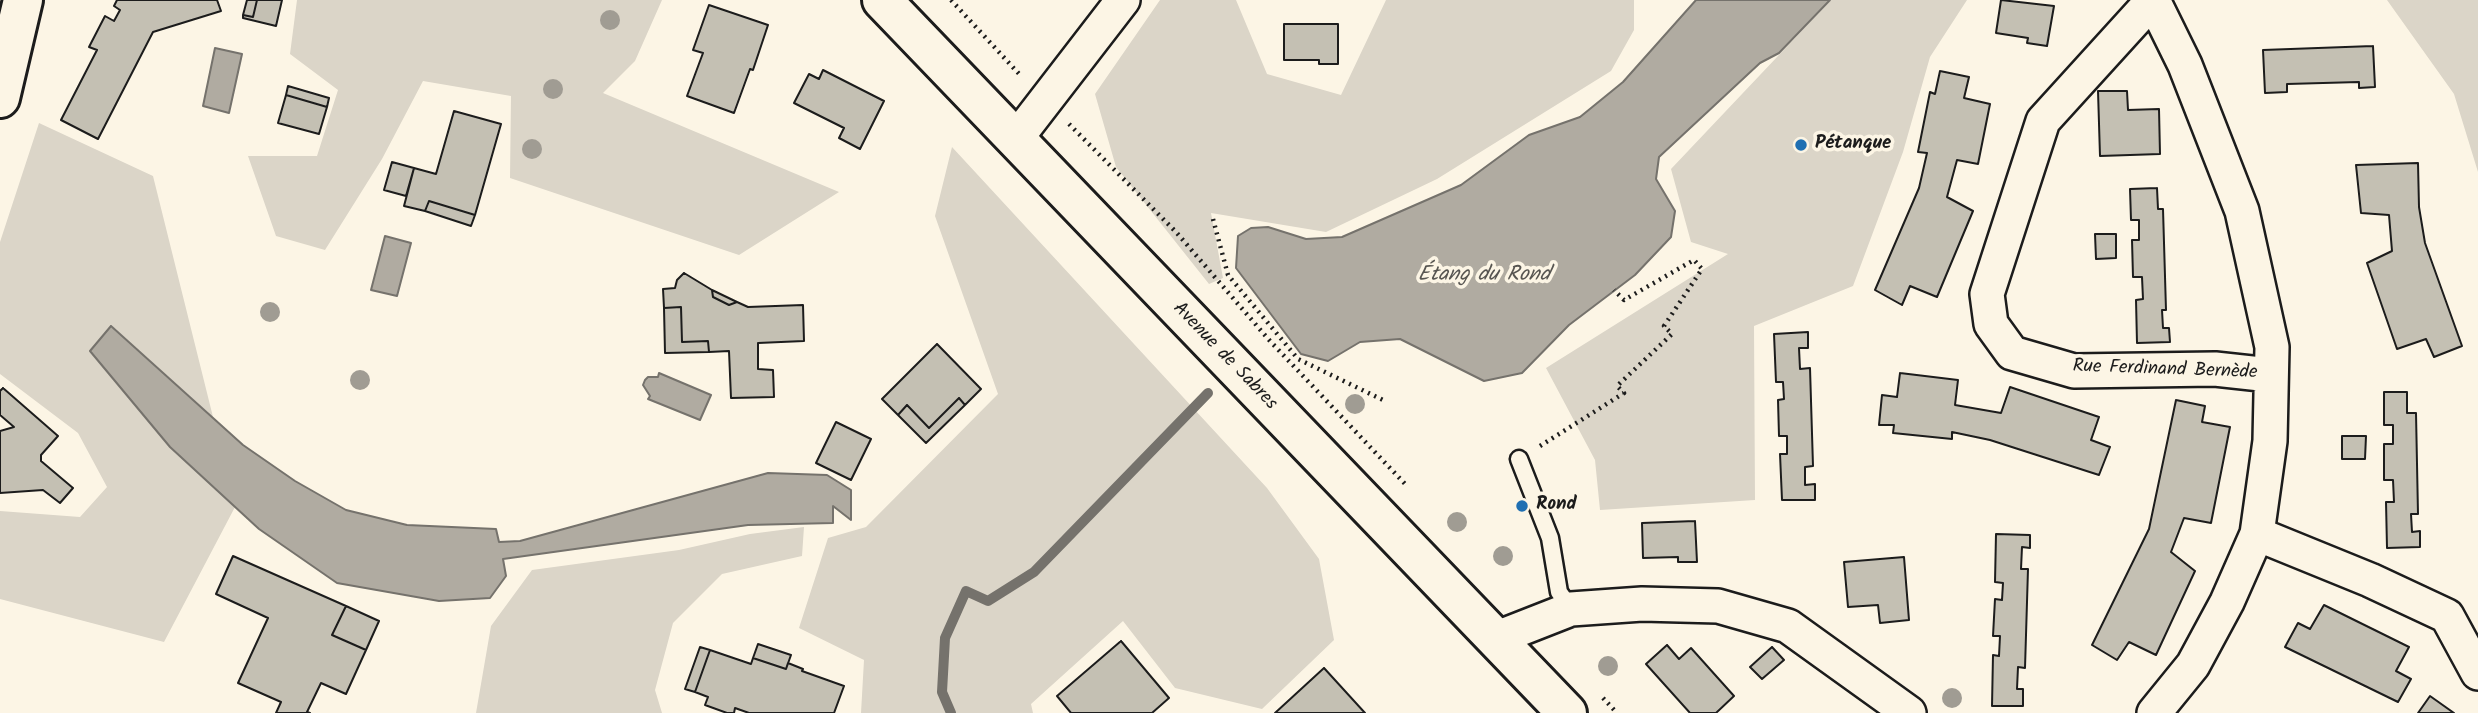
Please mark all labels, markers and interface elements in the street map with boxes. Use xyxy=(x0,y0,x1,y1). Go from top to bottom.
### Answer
place label: Pétanque xyxy=(1815,134,1891,156)
marker: Pétanque xyxy=(1793,137,1809,153)
water label: Étang du Rond xyxy=(1418,263,1550,289)
street label: Avenue de Sabres xyxy=(1167,298,1281,416)
street label: Rue Ferdinand Bernède xyxy=(2072,356,2258,386)
place label: Rond xyxy=(1536,495,1577,517)
marker: Rond xyxy=(1514,498,1530,514)

